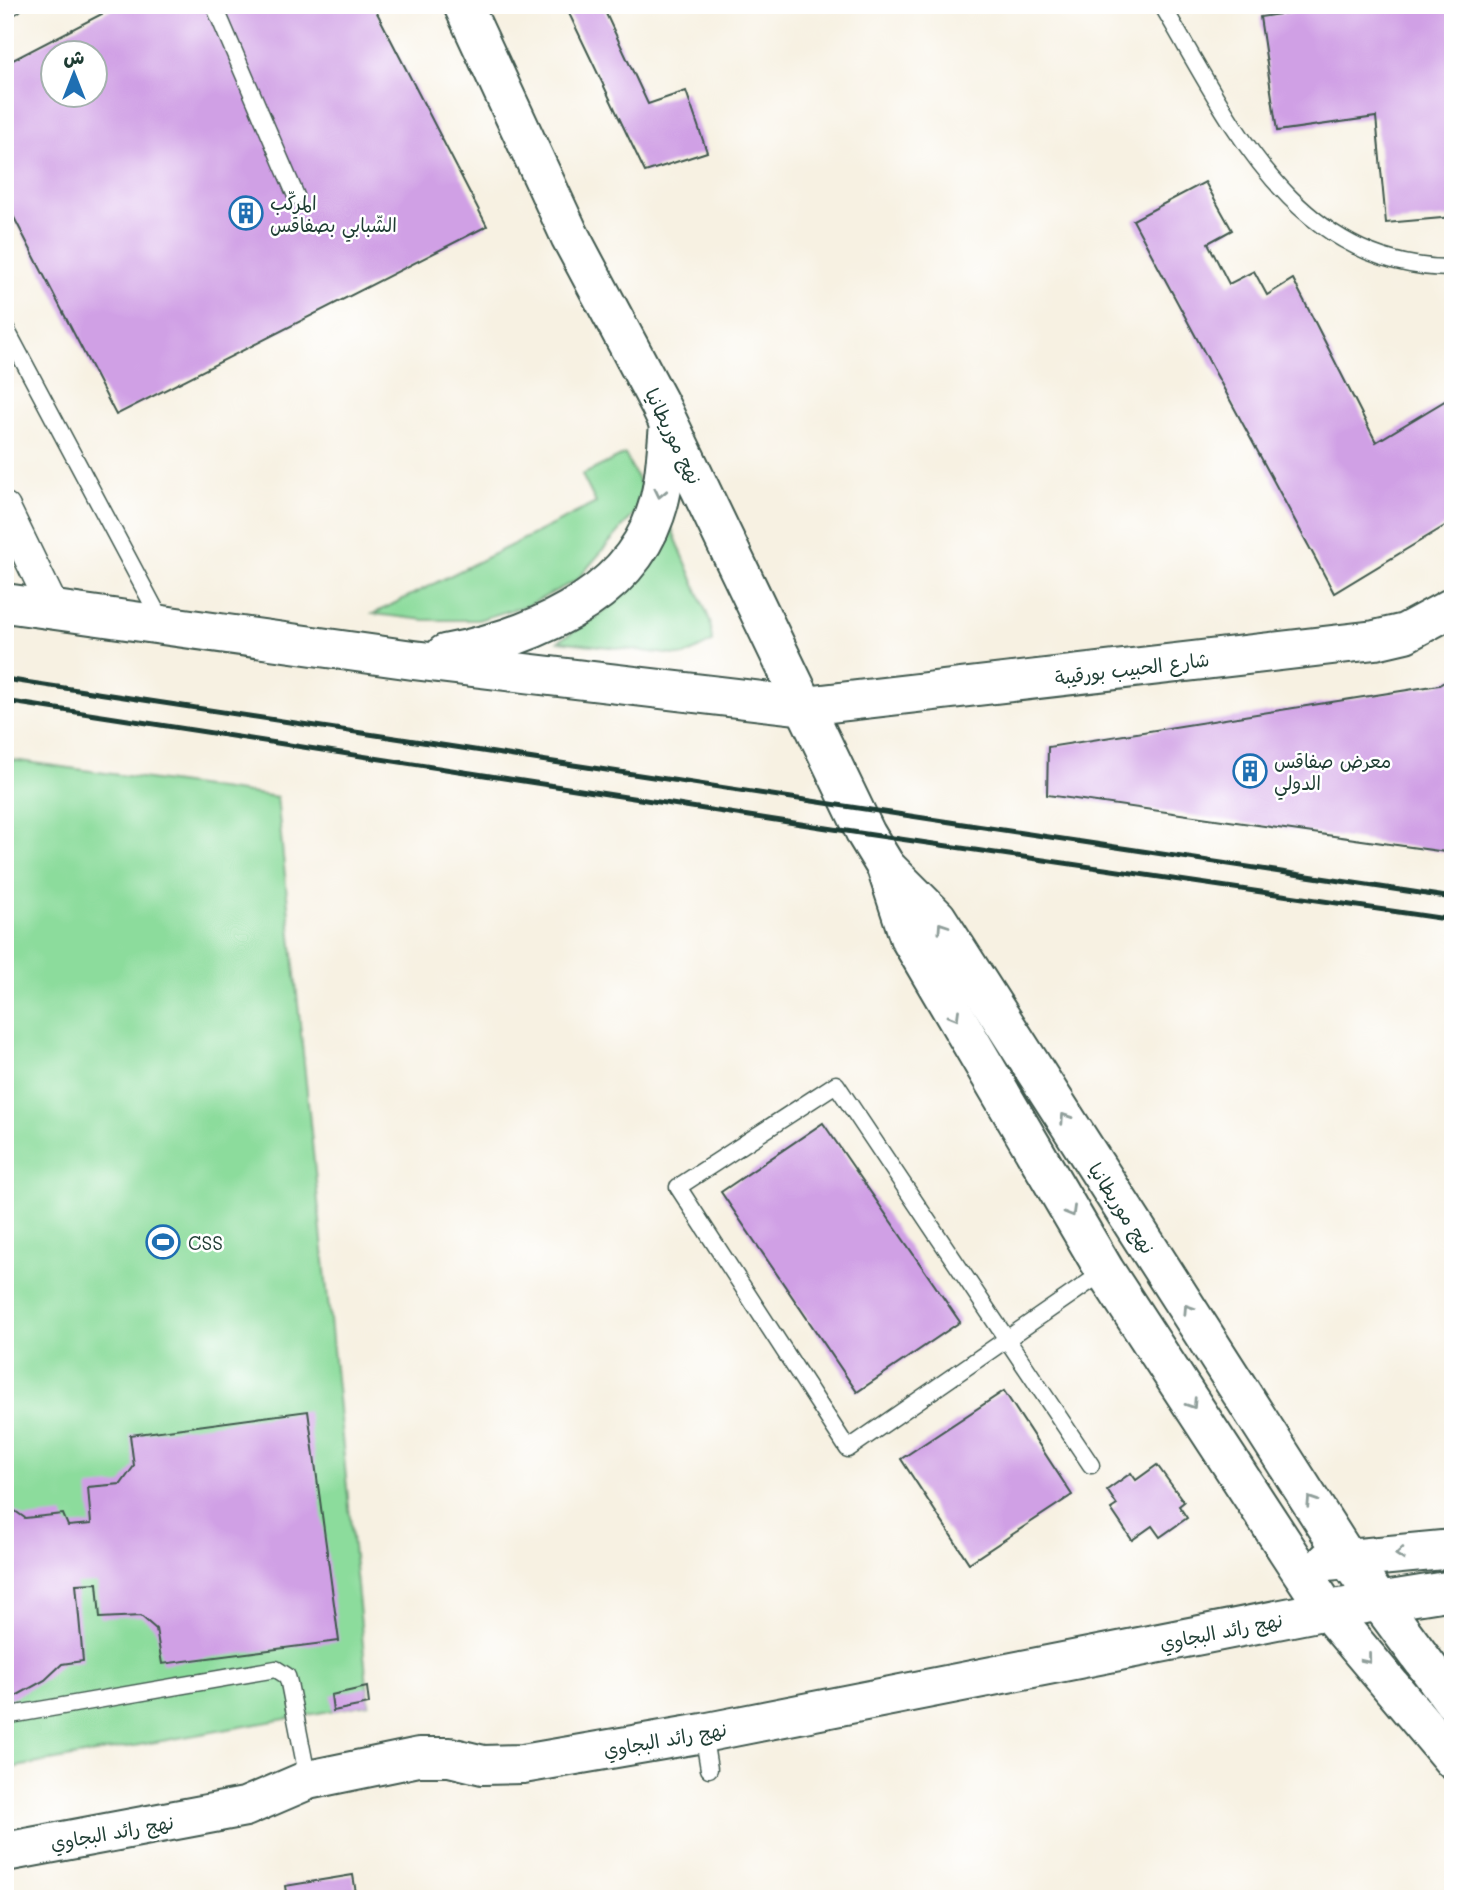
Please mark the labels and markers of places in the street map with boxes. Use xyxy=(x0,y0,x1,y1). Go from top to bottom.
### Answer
place label: المركّب الشّبابي بصفاقس xyxy=(270,190,397,242)
building icon: المركّب الشّبابي بصفاقس xyxy=(227,194,265,232)
place label: معرض صفاقس الدولي xyxy=(1274,748,1391,800)
building icon: معرض صفاقس الدولي xyxy=(1231,752,1269,790)
sports icon: CSS xyxy=(144,1223,182,1261)
place label: CSS xyxy=(188,1230,223,1255)

